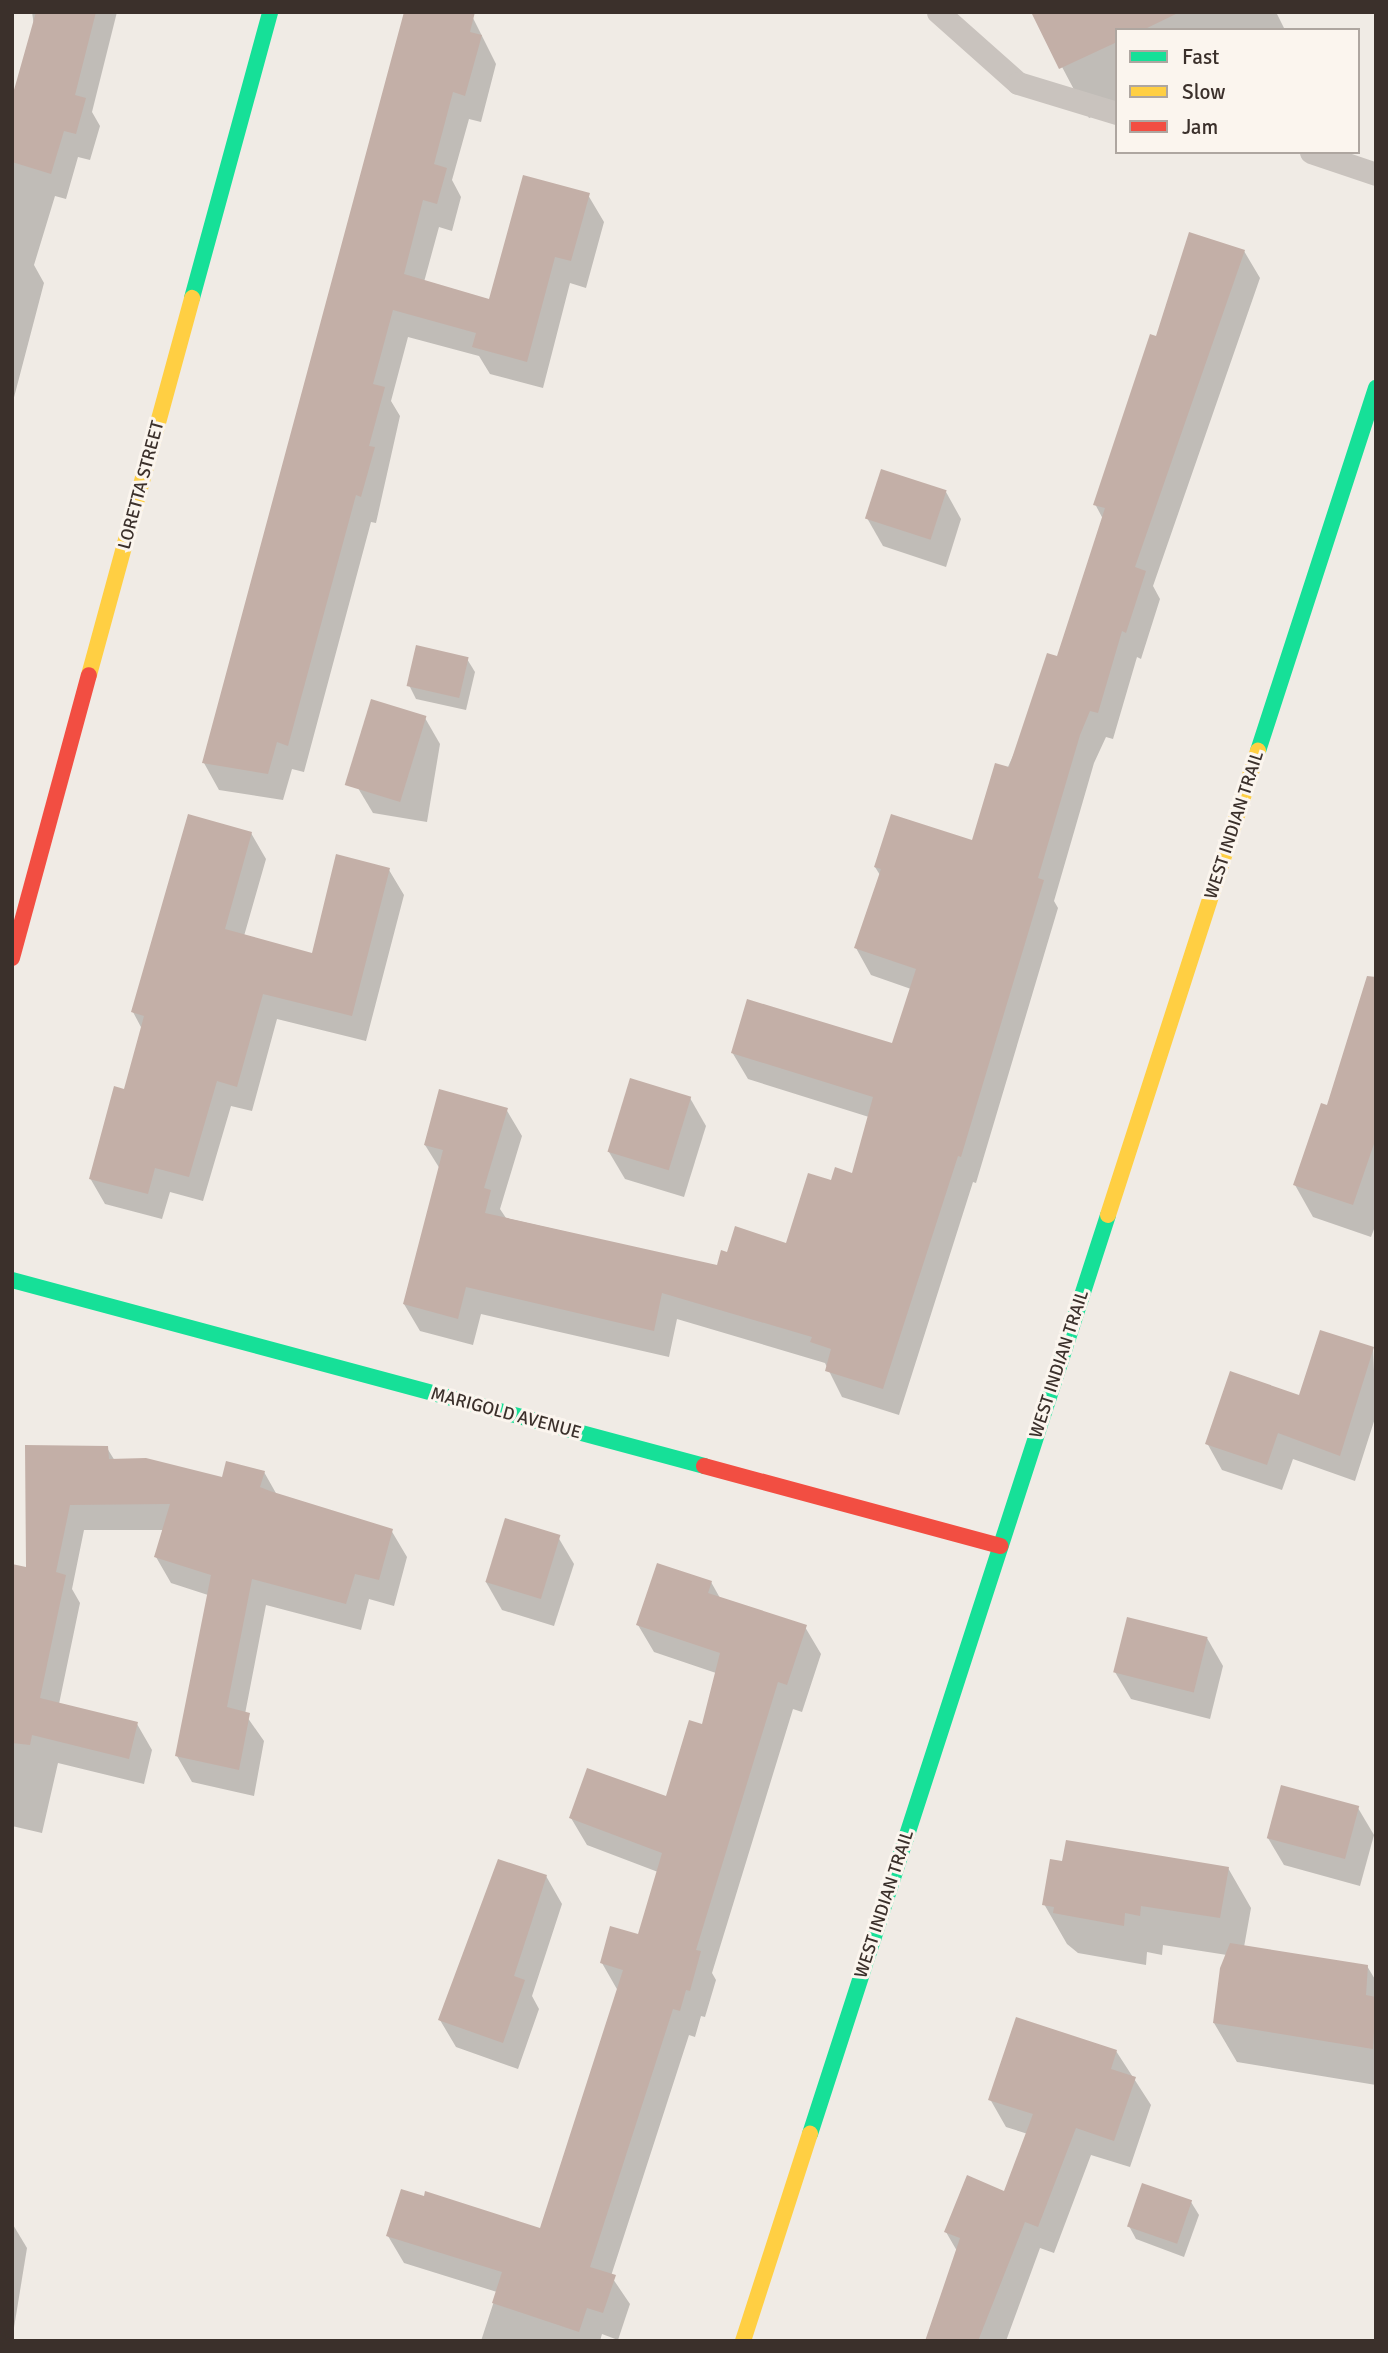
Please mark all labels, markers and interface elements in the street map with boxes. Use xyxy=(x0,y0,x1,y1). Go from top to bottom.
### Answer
legend xyxy=(1115,28,1360,154)
text: Fast xyxy=(1182,44,1219,70)
text: Slow xyxy=(1182,79,1226,105)
text: Jam xyxy=(1182,114,1218,140)
street label: LORETTA STREET xyxy=(113,418,169,552)
street label: WEST INDIAN TRAIL xyxy=(1200,748,1268,902)
street label: WEST INDIAN TRAIL xyxy=(1025,1287,1093,1441)
street label: MARIGOLD AVENUE xyxy=(428,1383,584,1443)
street label: WEST INDIAN TRAIL xyxy=(850,1827,918,1981)

